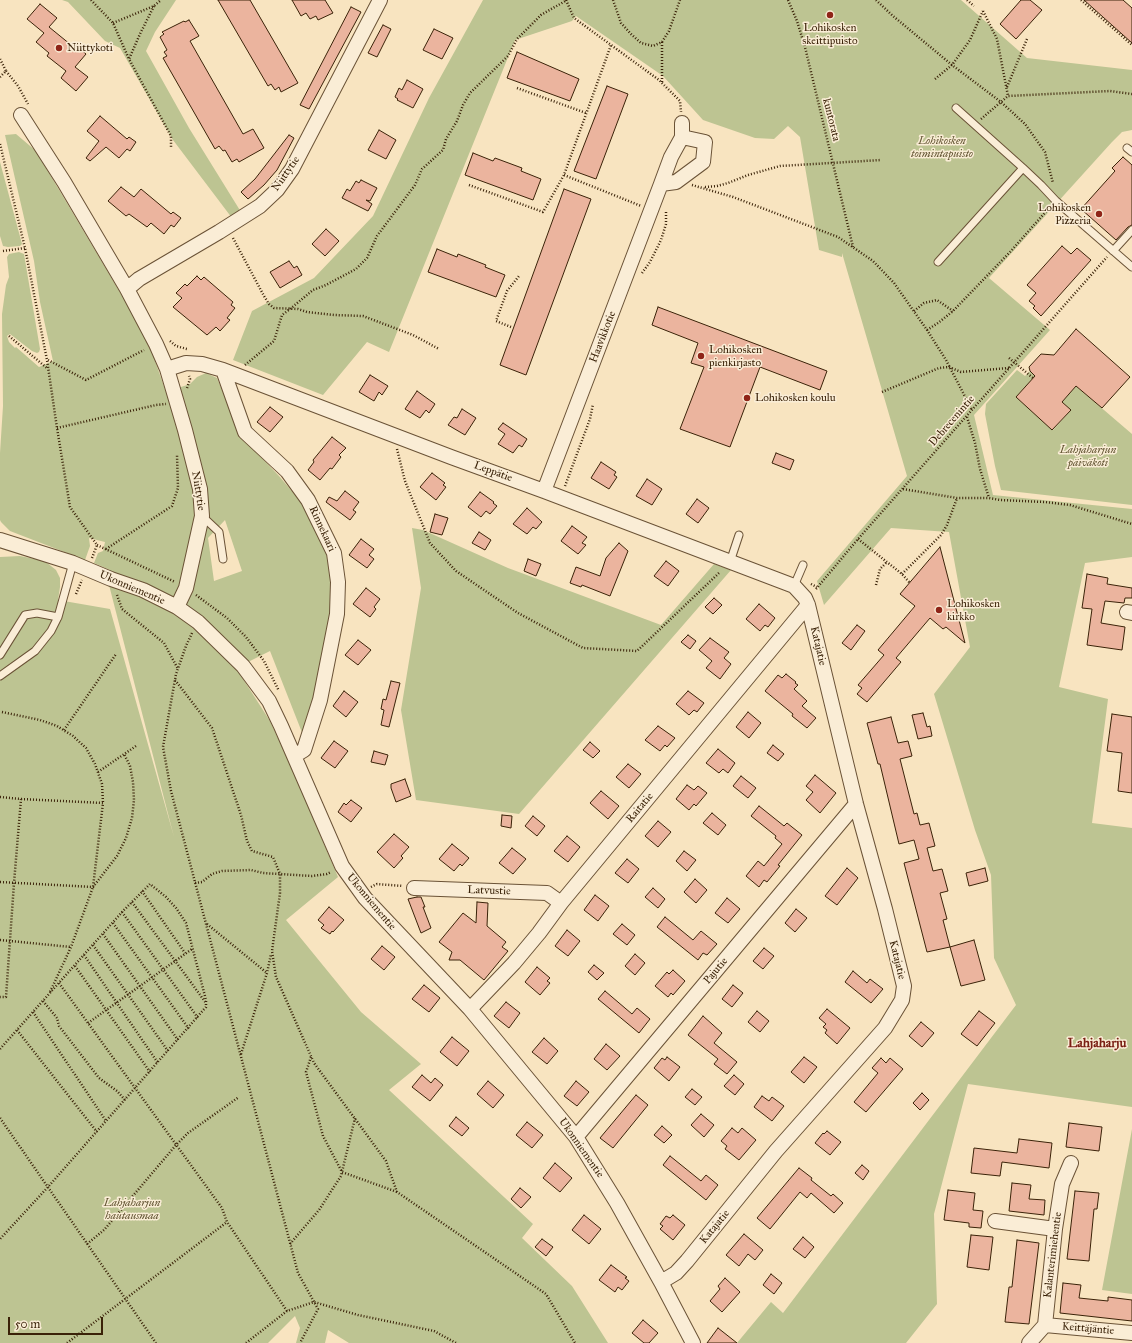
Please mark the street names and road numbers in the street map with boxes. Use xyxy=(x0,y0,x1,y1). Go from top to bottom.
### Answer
street label: kuntorata xyxy=(819,97,843,143)
street label: Niittytie xyxy=(269,154,303,194)
street label: Haavikkotie xyxy=(587,309,619,365)
street label: Debrecenintie xyxy=(926,393,978,449)
street label: Leppätie xyxy=(472,459,514,485)
street label: Niittytie xyxy=(188,470,208,512)
street label: Rinnekaari xyxy=(306,504,338,554)
street label: Ukonniementie xyxy=(97,568,167,608)
street label: Katajatie xyxy=(807,625,829,667)
street label: Raitatie xyxy=(624,790,656,826)
street label: Ukonniementie xyxy=(343,871,399,933)
street label: Latvustie xyxy=(467,884,511,898)
street label: Katajatie xyxy=(886,939,908,981)
street label: Pajutie xyxy=(701,955,731,987)
street label: Ukonniementie xyxy=(556,1116,606,1180)
street label: Katajatie xyxy=(697,1207,733,1247)
street label: Kalanterimiehentie xyxy=(1041,1211,1065,1299)
street label: Keittäjäntie xyxy=(1061,1320,1115,1338)

